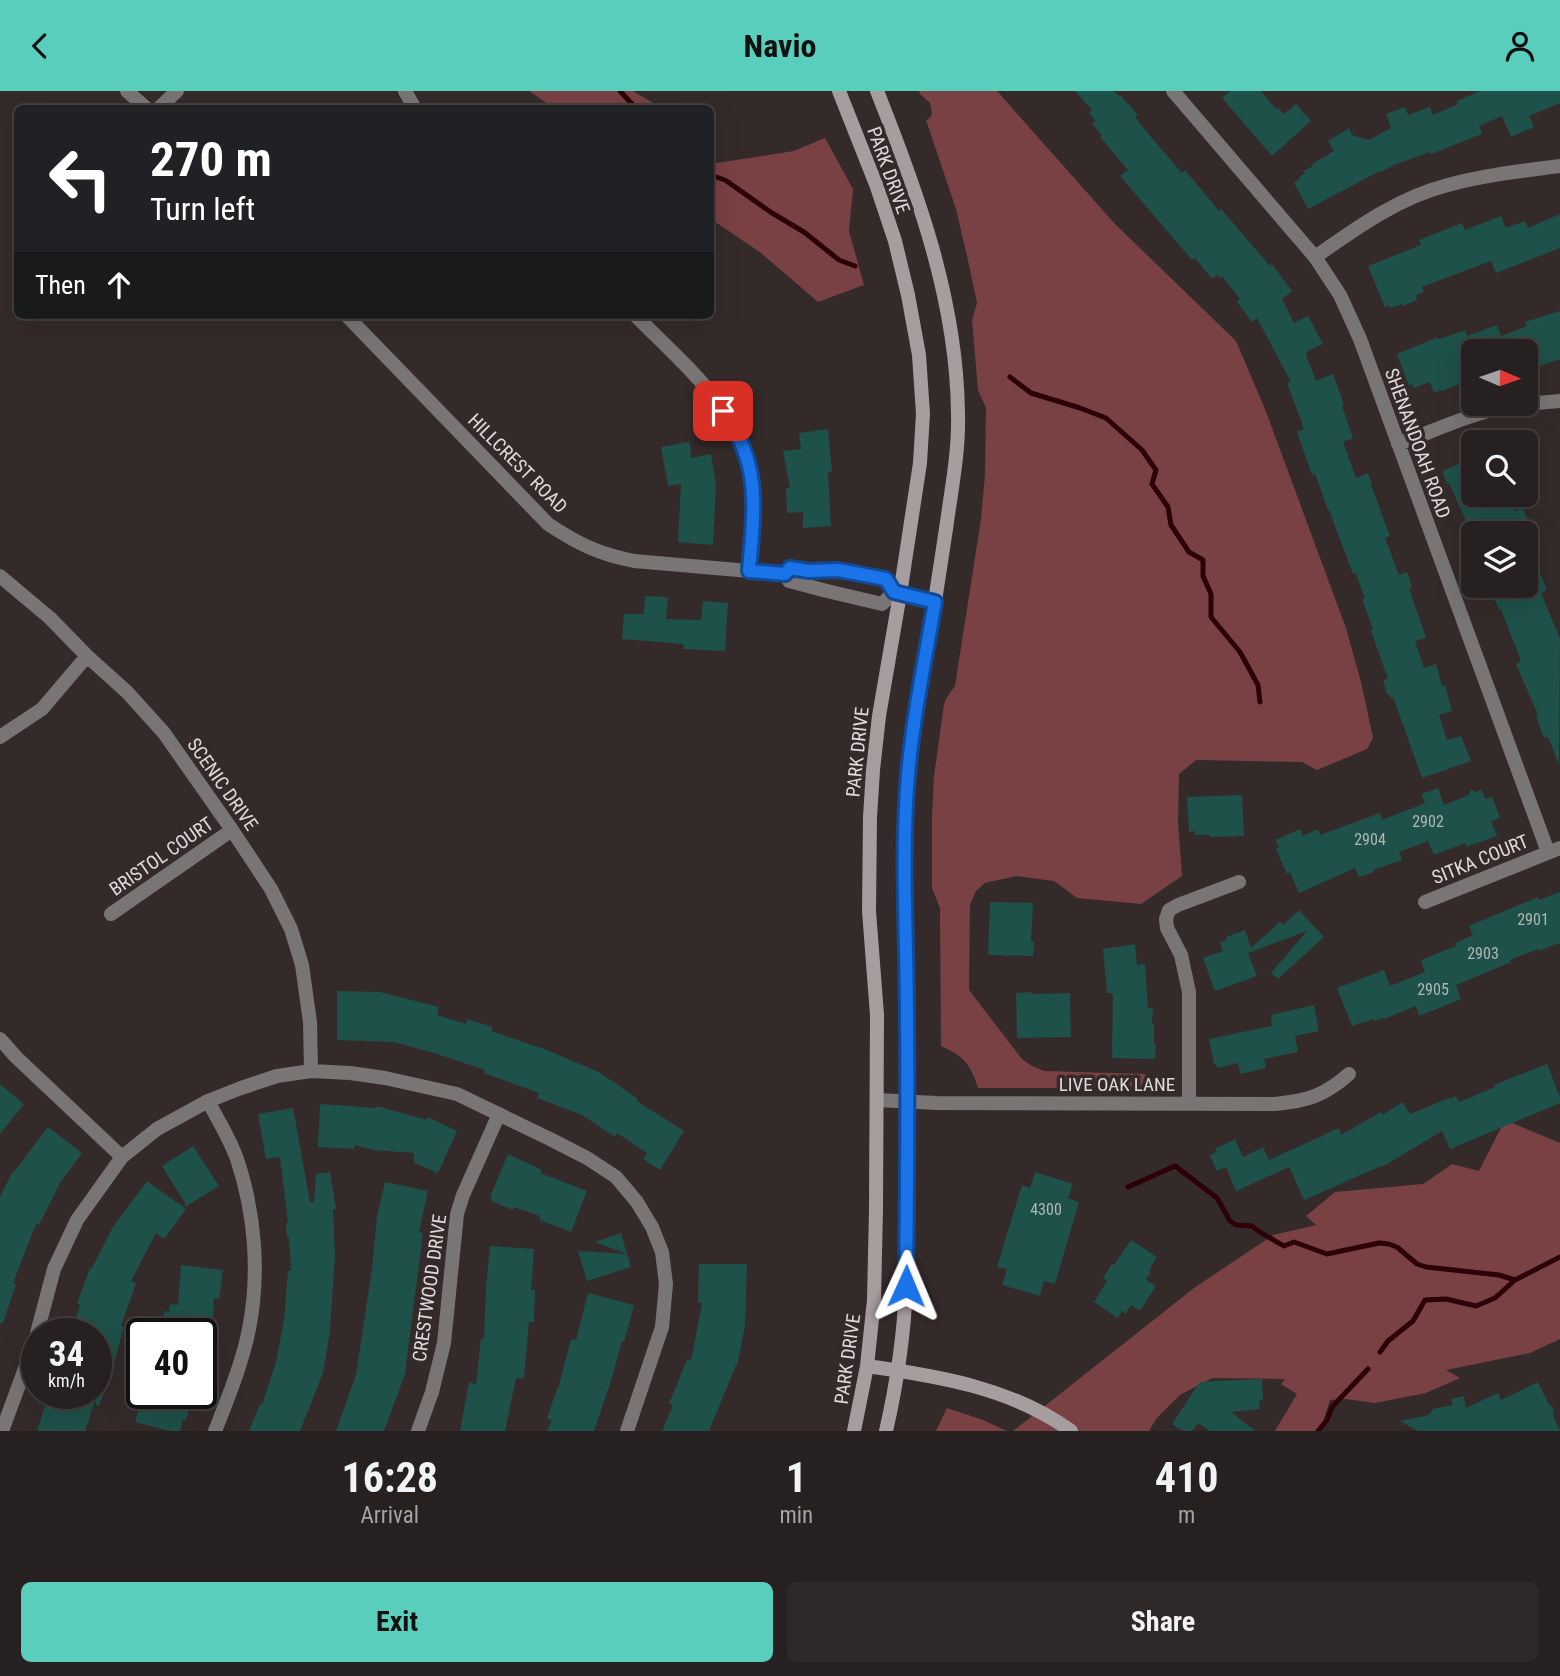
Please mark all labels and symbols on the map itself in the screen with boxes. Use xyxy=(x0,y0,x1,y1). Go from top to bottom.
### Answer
street label: PARK DRIVE xyxy=(862,124,915,217)
north arrow xyxy=(1461,339,1538,417)
street label: SHENANDOAH ROAD xyxy=(1380,365,1455,521)
pin xyxy=(693,381,753,441)
street label: HILLCREST ROAD xyxy=(463,409,572,518)
street label: PARK DRIVE xyxy=(841,706,874,798)
street label: SCENIC DRIVE xyxy=(182,734,263,835)
street label: BRISTOL COURT xyxy=(105,812,218,901)
house number: 2902 xyxy=(1412,812,1444,831)
house number: 2904 xyxy=(1354,830,1386,849)
street label: SITKA COURT xyxy=(1429,830,1532,889)
house number: 2901 xyxy=(1517,910,1549,929)
house number: 2903 xyxy=(1467,944,1499,963)
house number: 2905 xyxy=(1417,980,1449,999)
street label: LIVE OAK LANE xyxy=(1059,1073,1175,1096)
house number: 4300 xyxy=(1030,1200,1062,1219)
street label: CRESTWOOD DRIVE xyxy=(408,1213,451,1363)
position arrow xyxy=(869,1249,943,1323)
street label: PARK DRIVE xyxy=(830,1313,865,1406)
speed limit sign: 40 xyxy=(126,1318,217,1409)

